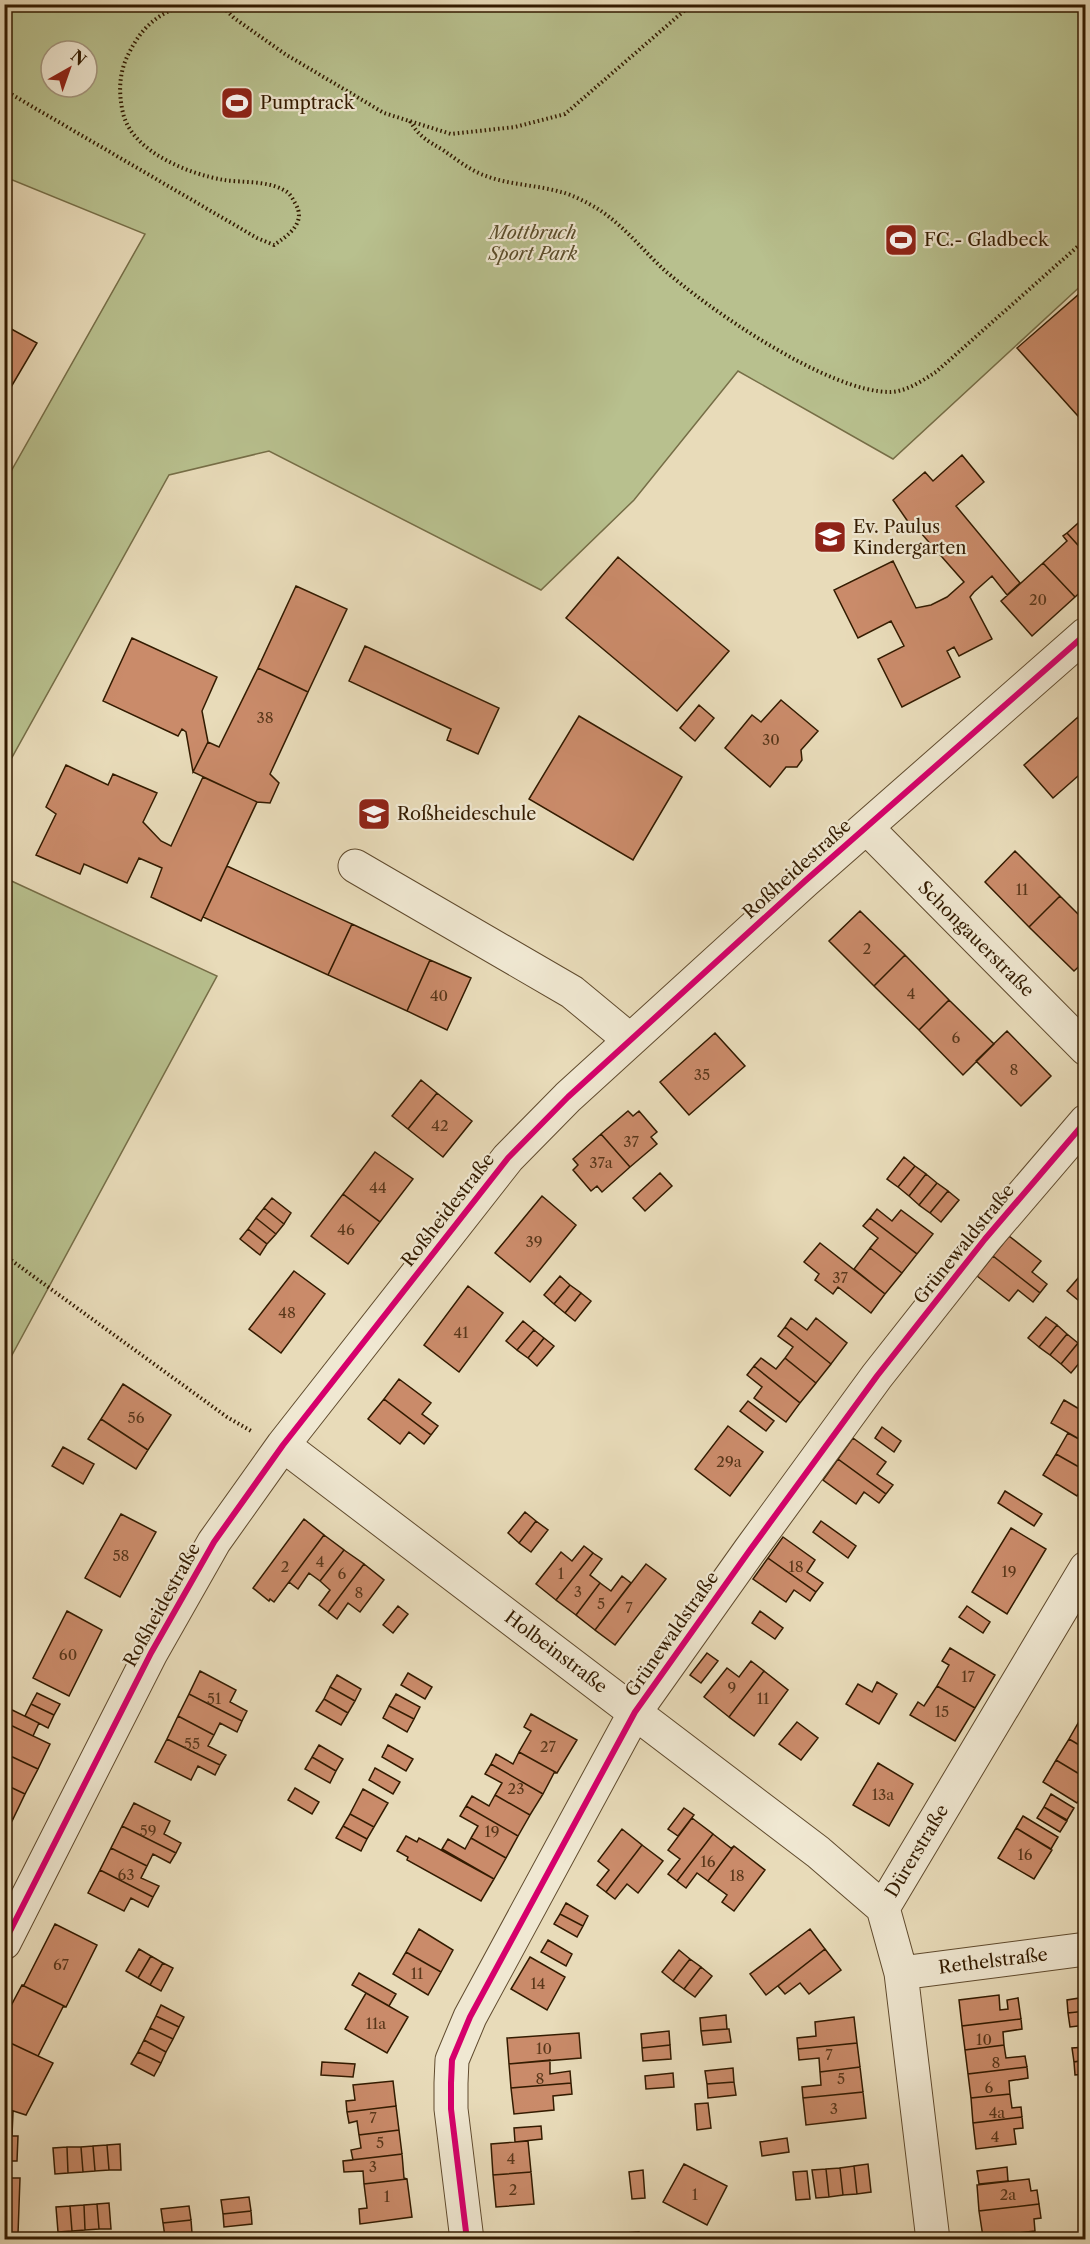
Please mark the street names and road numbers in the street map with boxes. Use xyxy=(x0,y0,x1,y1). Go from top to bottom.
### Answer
street label: Roßheidestraße xyxy=(738,815,856,923)
street label: Schongauerstraße xyxy=(913,876,1039,1002)
street label: Roßheidestraße xyxy=(397,1149,499,1271)
street label: Grünewaldstraße xyxy=(909,1180,1019,1308)
street label: Roßheidestraße xyxy=(119,1539,205,1671)
street label: Grünewaldstraße xyxy=(621,1567,723,1701)
street label: Holbeinstraße xyxy=(500,1606,612,1698)
street label: Dürerstraße xyxy=(881,1801,953,1901)
street label: Rethelstraße xyxy=(937,1943,1049,1979)

